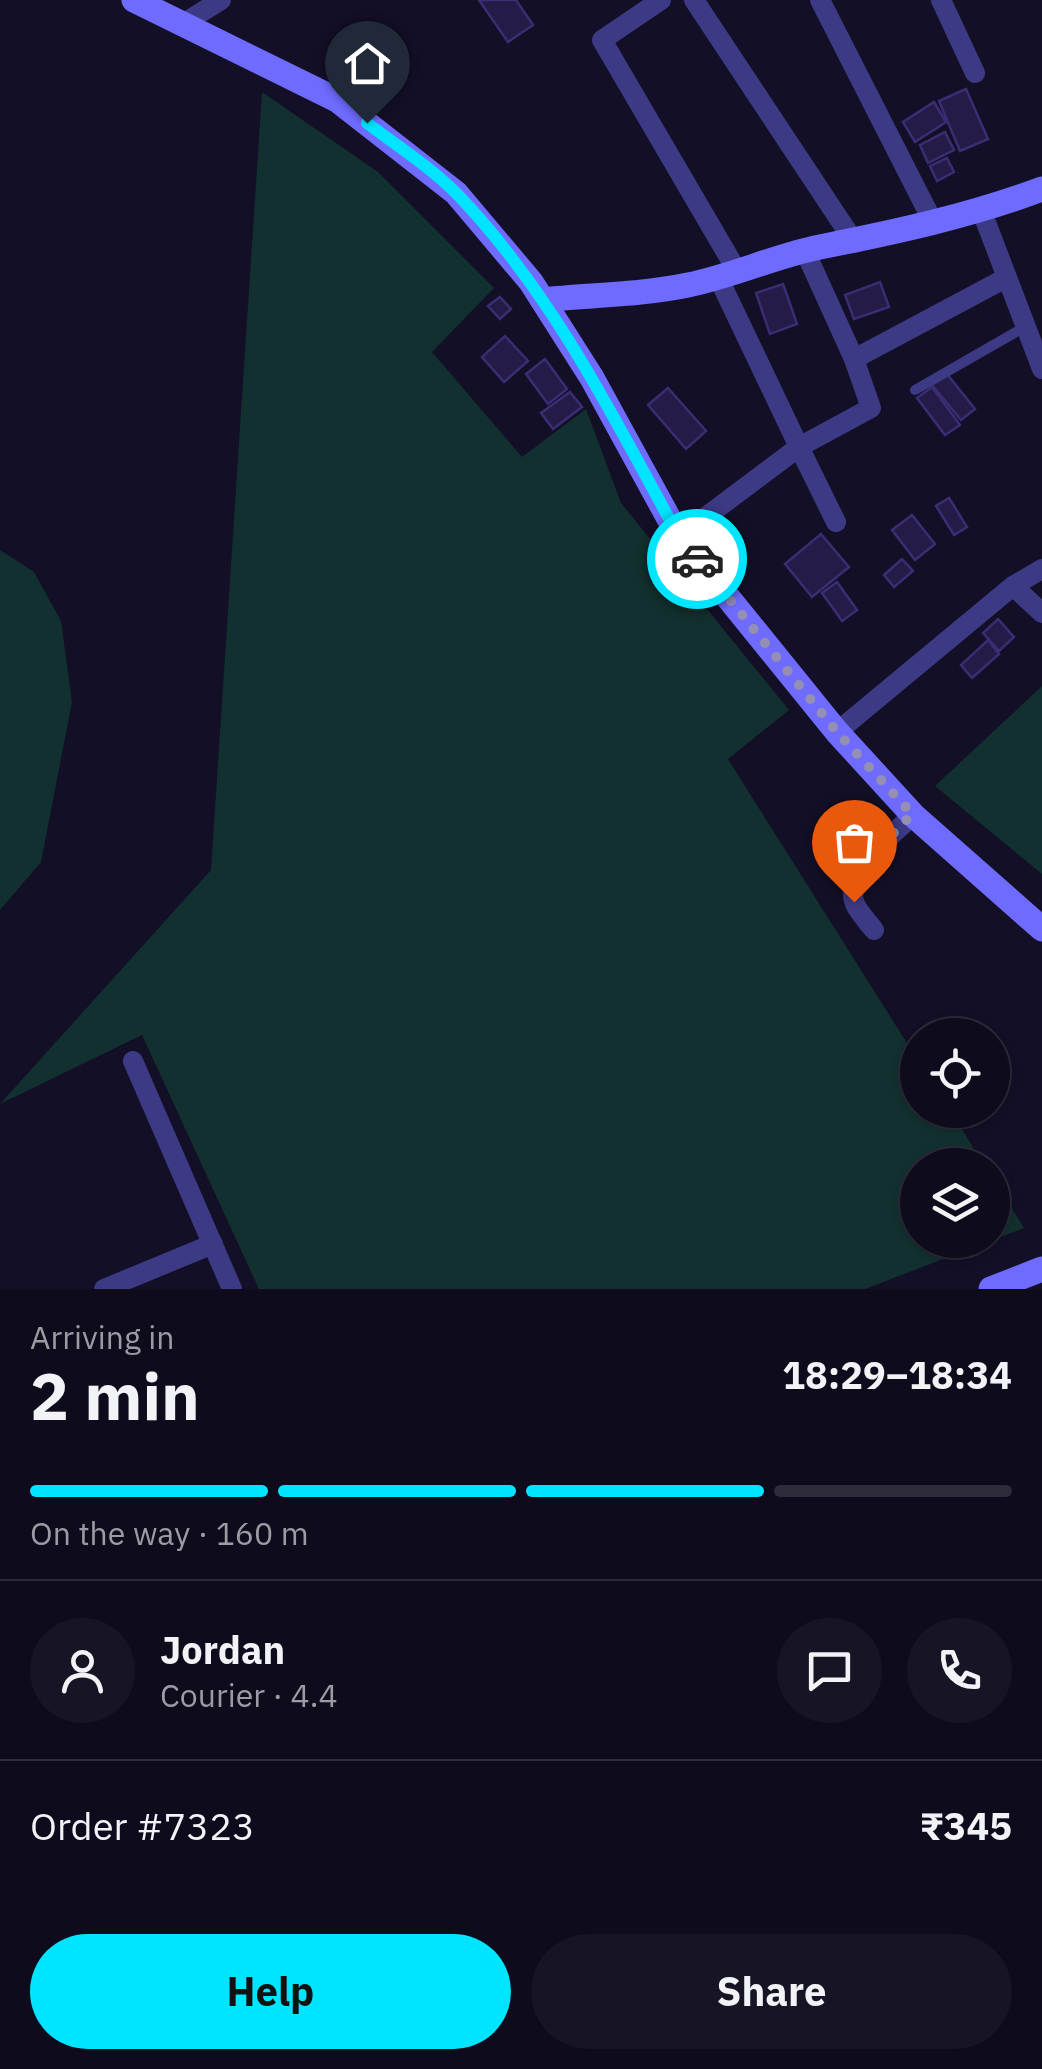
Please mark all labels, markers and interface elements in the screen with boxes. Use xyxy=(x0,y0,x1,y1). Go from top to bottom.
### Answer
pin xyxy=(325,21,410,124)
icon: home xyxy=(340,36,395,91)
courier xyxy=(647,509,747,609)
icon: car xyxy=(670,532,725,587)
pin xyxy=(812,800,897,903)
icon: bag xyxy=(827,815,882,870)
map controls xyxy=(900,1018,1010,1258)
button: locate xyxy=(900,1018,1010,1128)
button: layers xyxy=(900,1148,1010,1258)
text: Arriving in xyxy=(30,1316,175,1358)
text: 18:29–18:34 xyxy=(782,1350,1012,1399)
text: 2 min xyxy=(30,1353,200,1438)
text: On the way · 160 m xyxy=(30,1512,309,1554)
button: person xyxy=(30,1618,135,1723)
button: chat xyxy=(777,1618,882,1723)
button: phone xyxy=(907,1618,1012,1723)
text: Jordan xyxy=(160,1625,285,1674)
text: Courier · 4.4 xyxy=(160,1674,338,1716)
text: Order #7323 xyxy=(30,1801,255,1850)
text: ₹345 xyxy=(920,1801,1012,1850)
button: Help xyxy=(30,1934,511,2049)
button: Share xyxy=(531,1934,1012,2049)

